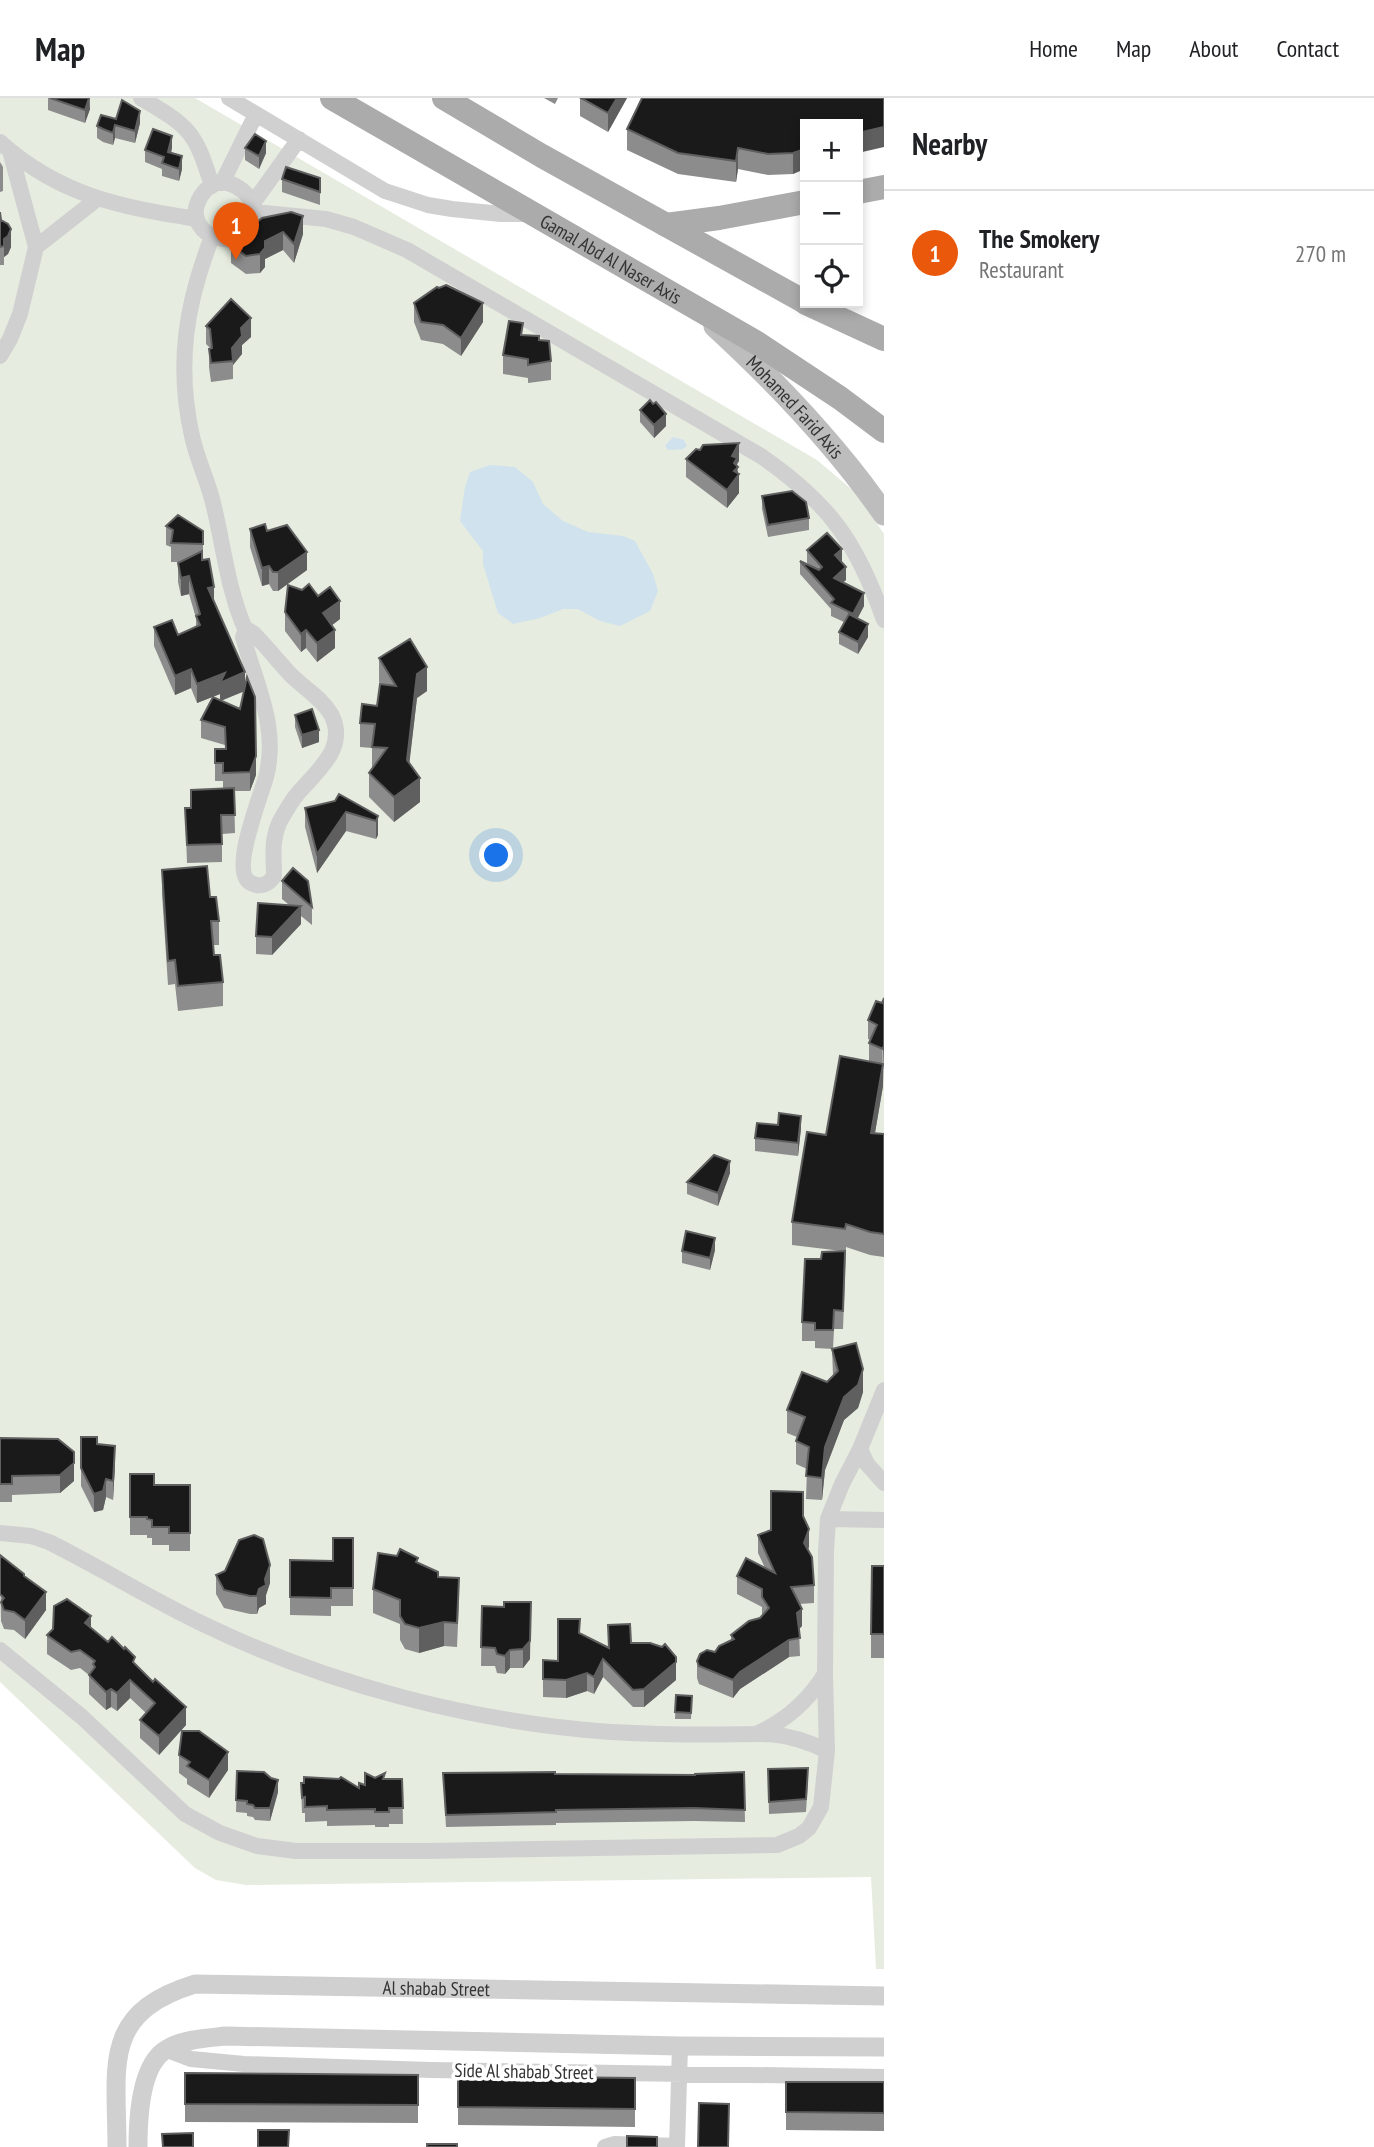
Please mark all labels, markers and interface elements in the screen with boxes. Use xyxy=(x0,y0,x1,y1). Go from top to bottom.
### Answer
text: Map xyxy=(35,27,85,70)
text: Home xyxy=(1029,33,1078,64)
text: Map xyxy=(1116,33,1151,64)
text: About xyxy=(1189,33,1238,64)
text: Contact xyxy=(1276,33,1339,64)
map controls xyxy=(800,119,863,308)
button: + xyxy=(800,119,863,182)
text: Nearby xyxy=(912,124,987,163)
button: − xyxy=(800,182,863,245)
pin: 1 xyxy=(213,202,259,260)
street label: Gamal Abd Al Naser Axis xyxy=(536,209,686,309)
text: The Smokery xyxy=(979,222,1099,255)
text: 1 xyxy=(930,239,941,268)
text: 270 m xyxy=(1295,239,1346,268)
button: locate xyxy=(800,245,863,308)
text: Restaurant xyxy=(979,255,1064,284)
street label: Mohamed Farid Axis xyxy=(741,350,849,463)
your location xyxy=(479,838,513,872)
street label: Al shabab Street xyxy=(382,1975,491,2001)
street label: Side Al shabab Street xyxy=(454,2058,595,2084)

